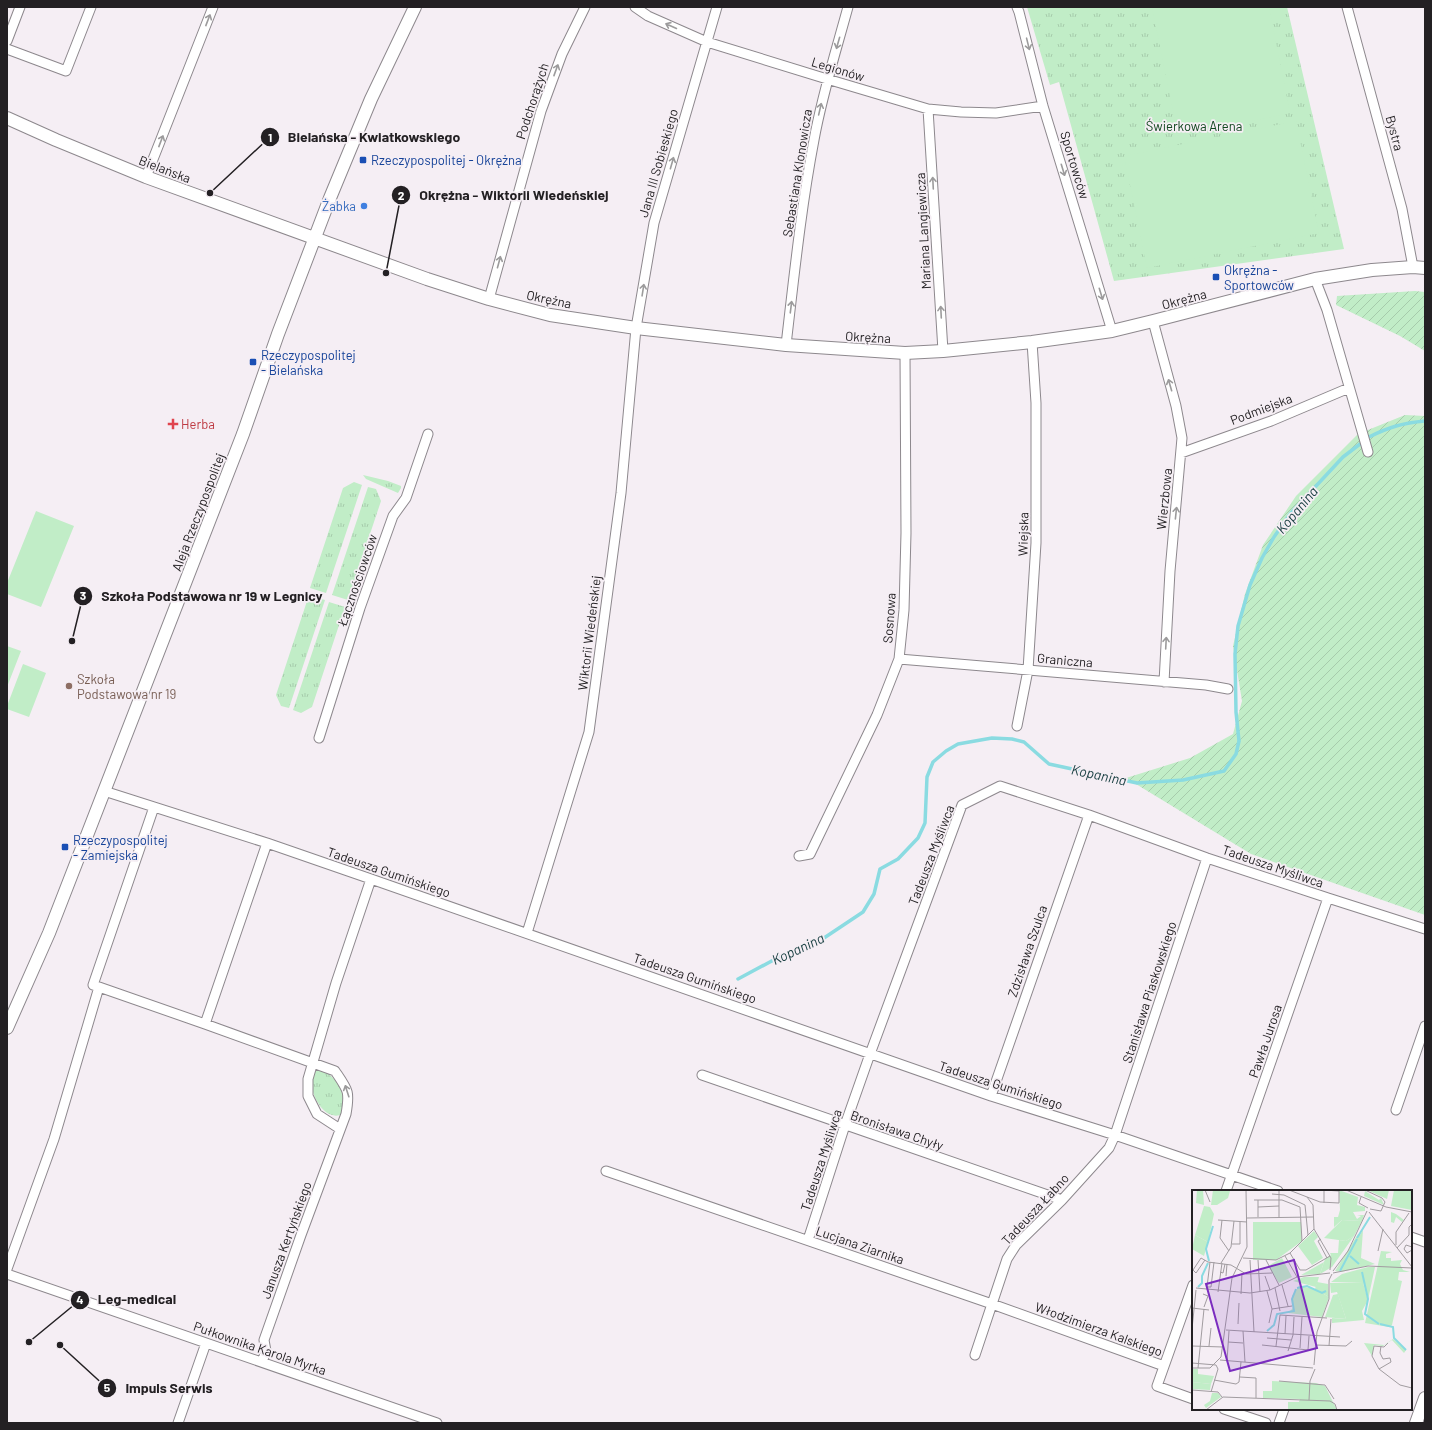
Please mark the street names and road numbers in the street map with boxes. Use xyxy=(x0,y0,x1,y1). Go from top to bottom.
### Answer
street label: Legionów xyxy=(810,53,866,85)
street label: Podchorążych xyxy=(512,61,552,141)
street label: Jana III Sobieskiego xyxy=(635,107,681,219)
street label: Sebastiana Klonowicza xyxy=(779,108,815,238)
street label: Bystra xyxy=(1383,114,1407,152)
street label: Sportowców xyxy=(1057,129,1093,201)
street label: Bielańska xyxy=(137,152,193,186)
street label: Mariana Langiewicza xyxy=(912,172,934,290)
street label: Okrężna xyxy=(1160,285,1208,313)
street label: Okrężna xyxy=(525,286,573,312)
street label: Okrężna xyxy=(845,328,891,346)
street label: Podmiejska xyxy=(1228,390,1294,428)
street label: Aleja Rzeczypospolitej xyxy=(168,451,228,573)
street label: Wierzbowa xyxy=(1153,467,1175,531)
street label: Wiejska xyxy=(1015,512,1031,556)
street label: Łącznościowców xyxy=(333,532,380,629)
street label: Wiktorii Wiedeńskiej xyxy=(574,575,604,691)
street label: Sosnowa xyxy=(879,592,899,644)
street label: Graniczna xyxy=(1036,650,1094,670)
street label: Tadeusza Myśliwca xyxy=(905,803,957,907)
street label: Tadeusza Myśliwca xyxy=(1220,841,1326,891)
street label: Tadeusza Gumińskiego xyxy=(325,843,453,901)
street label: Zdzisława Szulca xyxy=(1004,903,1050,999)
street label: Stanisława Piaskowskiego xyxy=(1119,919,1179,1065)
street label: Tadeusza Gumińskiego xyxy=(631,949,759,1007)
street label: Pawła Jurosa xyxy=(1245,1002,1285,1080)
street label: Tadeusza Gumińskiego xyxy=(937,1057,1065,1113)
street label: Tadeusza Myśliwca xyxy=(797,1107,845,1213)
street label: Bronisława Chyły xyxy=(848,1107,946,1153)
street label: Tadeusza Łabno xyxy=(998,1170,1072,1248)
street label: Janusza Kertyńskiego xyxy=(257,1179,315,1301)
street label: Lucjana Ziarnika xyxy=(814,1222,906,1268)
street label: Włodzimierza Kalskiego xyxy=(1033,1298,1165,1360)
street label: Pułkownika Karola Myrka xyxy=(192,1318,328,1378)

